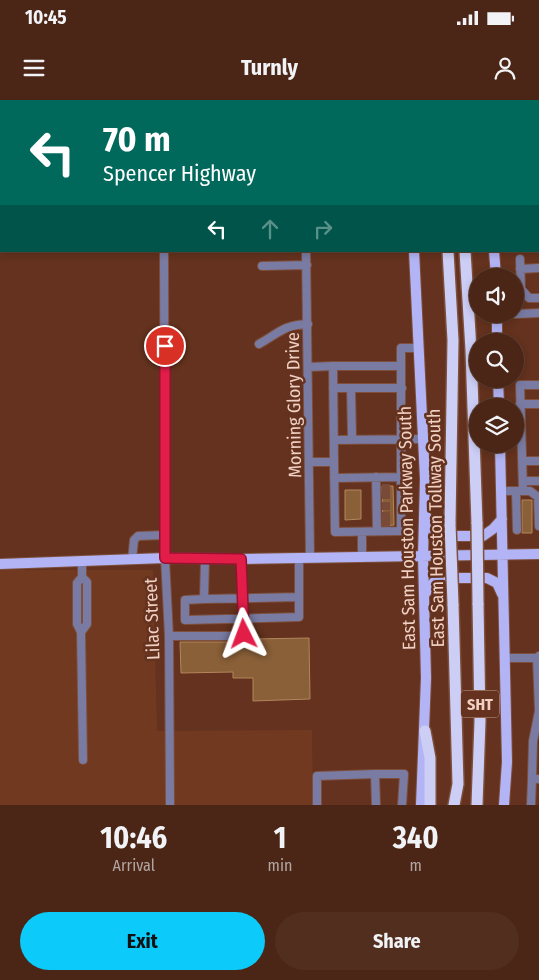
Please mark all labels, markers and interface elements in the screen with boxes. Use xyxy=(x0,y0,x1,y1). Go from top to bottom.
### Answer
text: 10:45 xyxy=(25,6,67,29)
icon: menu xyxy=(20,54,48,82)
text: Turnly xyxy=(241,54,298,81)
icon: person xyxy=(491,54,519,82)
text: 70 m xyxy=(103,118,171,160)
icon: left xyxy=(20,120,85,185)
text: Spencer Highway xyxy=(103,160,256,187)
icon: left xyxy=(203,215,231,243)
icon: ahead xyxy=(256,215,284,243)
icon: right xyxy=(309,215,337,243)
map controls xyxy=(469,268,524,453)
button: sound xyxy=(469,268,524,323)
pin xyxy=(144,325,186,367)
icon: arrive xyxy=(151,332,179,360)
street label: Morning Glory Drive xyxy=(282,332,306,478)
button: search xyxy=(469,333,524,388)
button: layers xyxy=(469,398,524,453)
street label: East Sam Houston Parkway South xyxy=(394,406,420,650)
street label: East Sam Houston Tollway South xyxy=(423,408,449,648)
street label: Lilac Street xyxy=(140,577,164,660)
position arrow xyxy=(217,607,269,659)
road number: SHT xyxy=(461,690,499,718)
text: 10:46 xyxy=(100,820,167,856)
text: 1 xyxy=(274,820,286,856)
text: 340 xyxy=(393,820,439,856)
text: Arrival xyxy=(113,856,155,875)
text: min xyxy=(268,856,292,875)
text: m xyxy=(410,856,422,875)
button: Exit xyxy=(20,912,265,970)
button: Share xyxy=(275,912,519,970)

